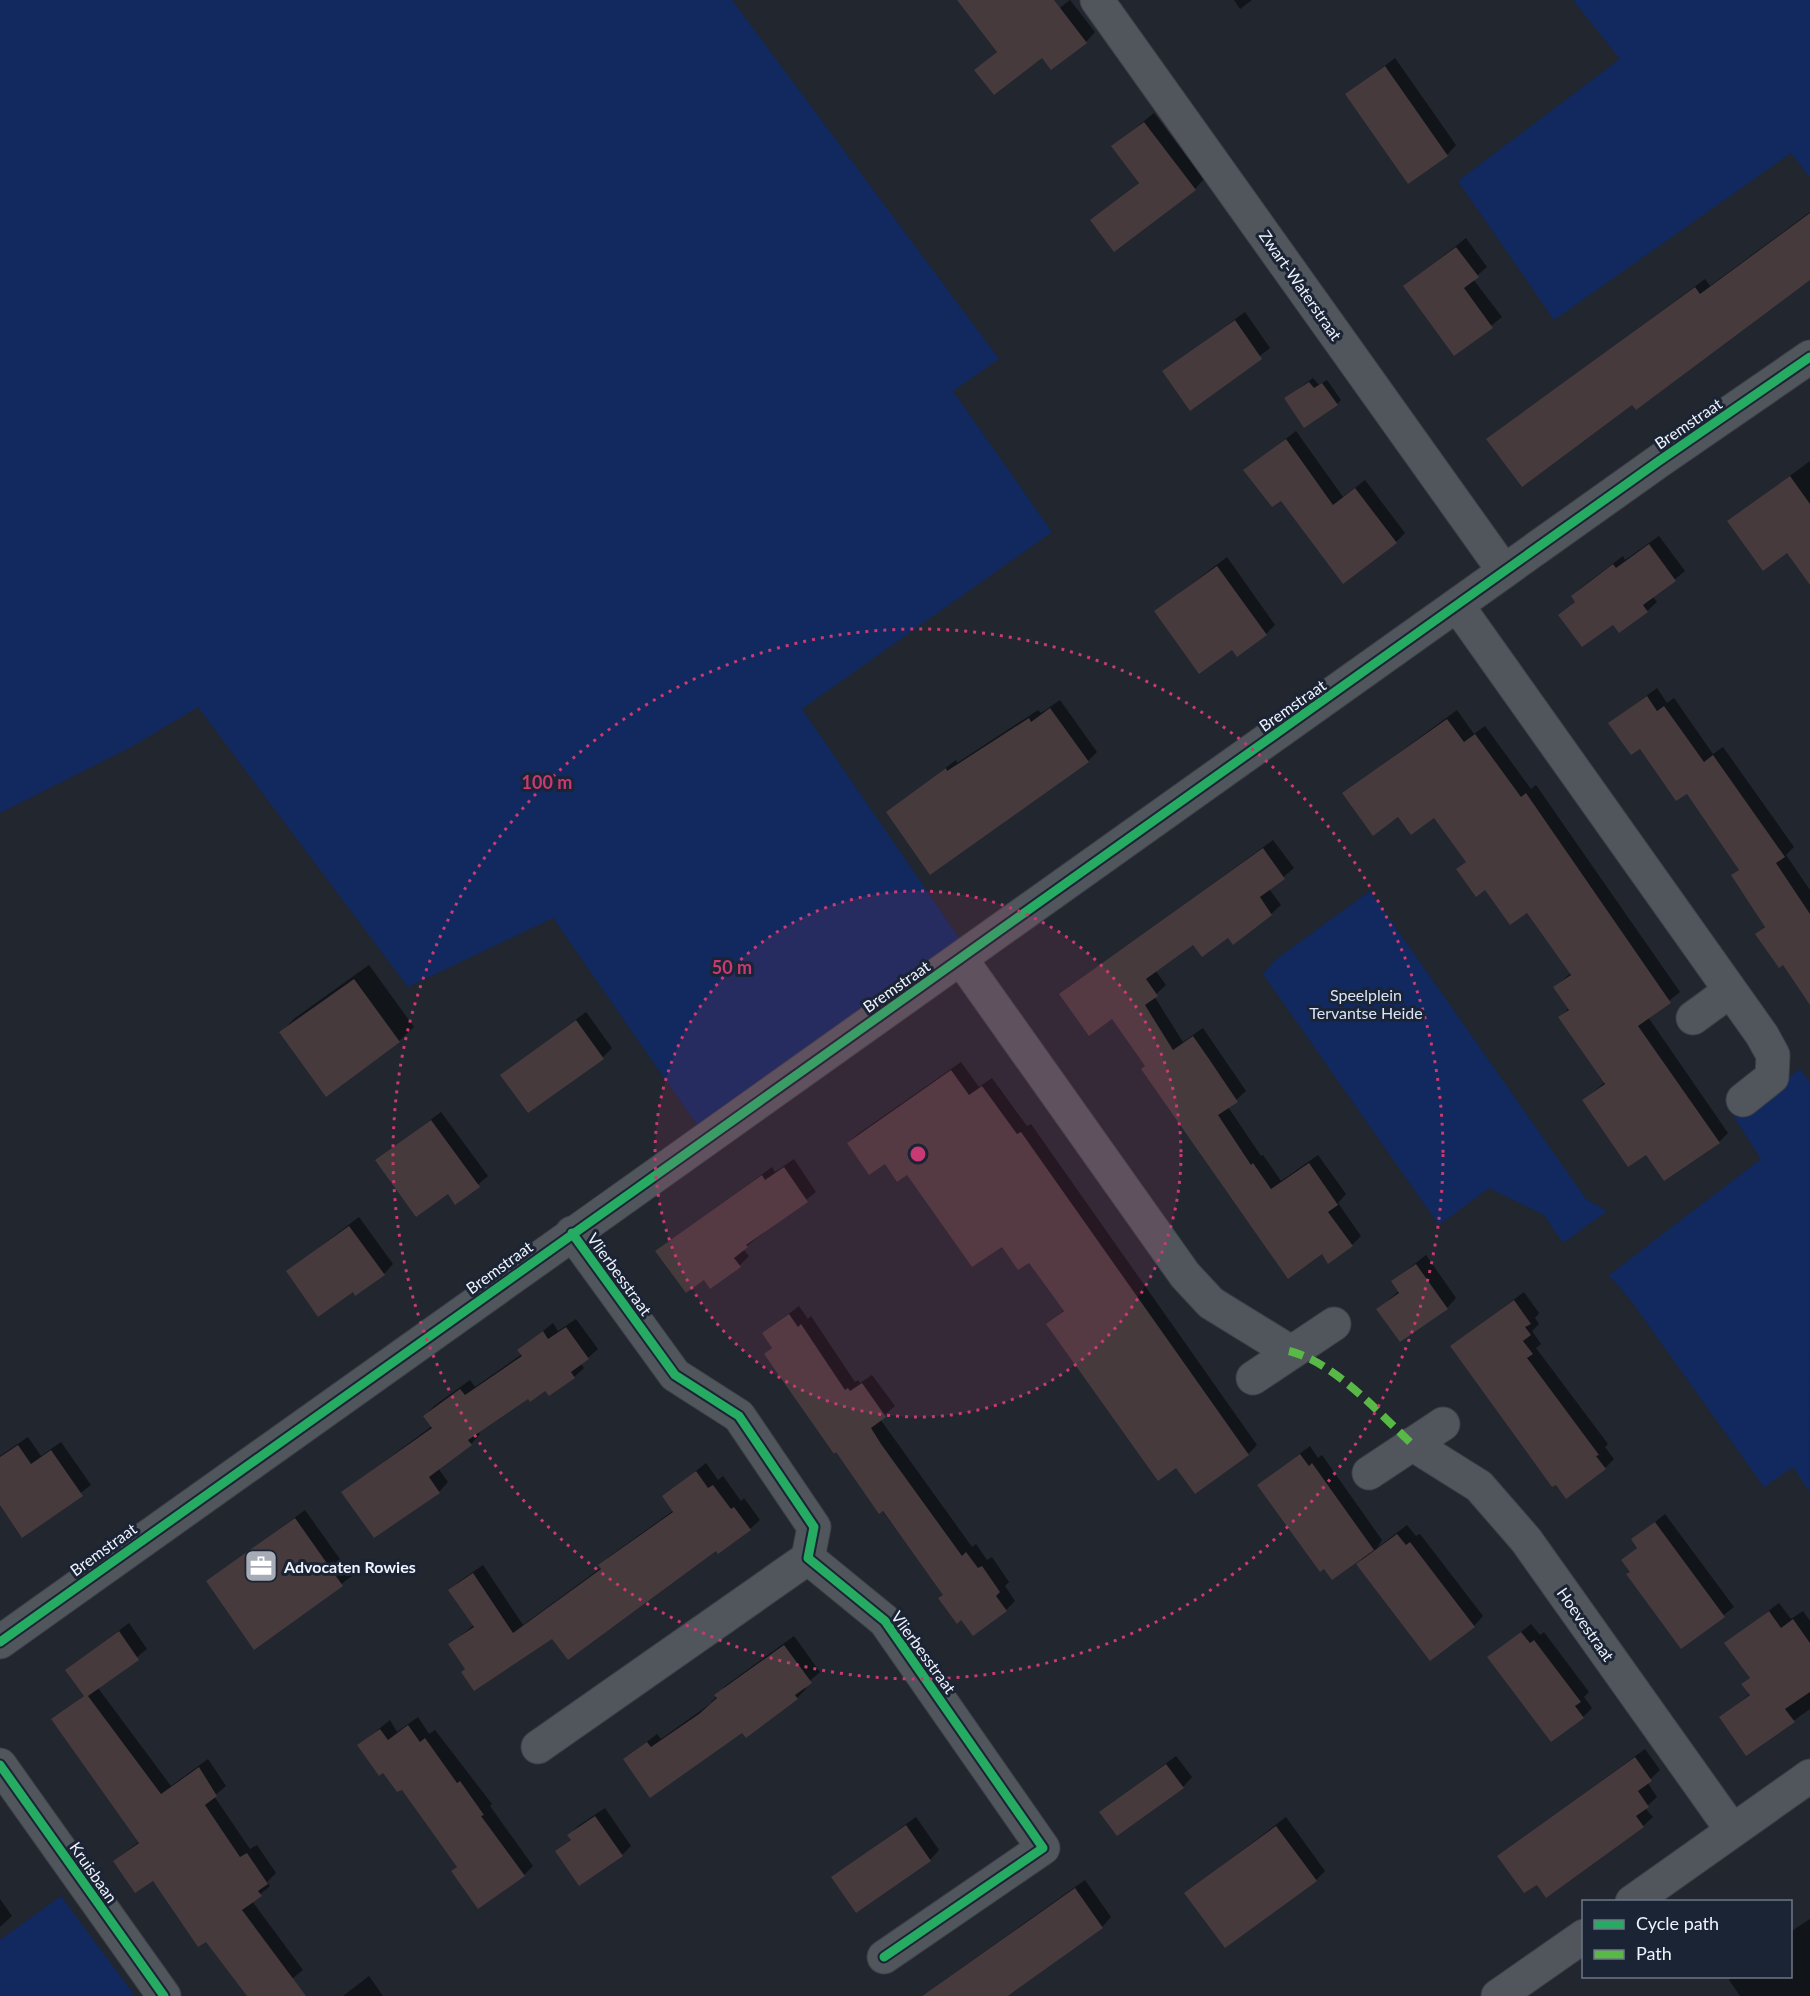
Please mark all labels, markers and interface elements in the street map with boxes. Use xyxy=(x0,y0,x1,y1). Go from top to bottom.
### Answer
street label: Zwart-Waterstraat xyxy=(1256,226,1346,344)
street label: Bremstraat xyxy=(1651,393,1726,452)
street label: Bremstraat xyxy=(1255,675,1329,735)
text: 100 m xyxy=(522,771,572,793)
text: 50 m xyxy=(712,956,752,978)
street label: Bremstraat xyxy=(859,956,933,1016)
park label: Speelplein Tervantse Heide xyxy=(1309,985,1423,1022)
centre of rings xyxy=(908,1144,928,1164)
street label: Vlierbesstraat xyxy=(584,1229,656,1319)
street label: Bremstraat xyxy=(462,1236,536,1297)
street label: Bremstraat xyxy=(66,1518,140,1579)
office icon: Advocaten Rowies xyxy=(243,1548,279,1584)
place label: Advocaten Rowies xyxy=(283,1557,416,1576)
street label: Hoevestraat xyxy=(1554,1583,1619,1665)
street label: Vlierbesstraat xyxy=(888,1607,960,1697)
street label: Kruisbaan xyxy=(66,1838,122,1906)
legend xyxy=(1582,1900,1792,1978)
text: Cycle path xyxy=(1636,1912,1719,1934)
text: Path xyxy=(1636,1942,1672,1964)

